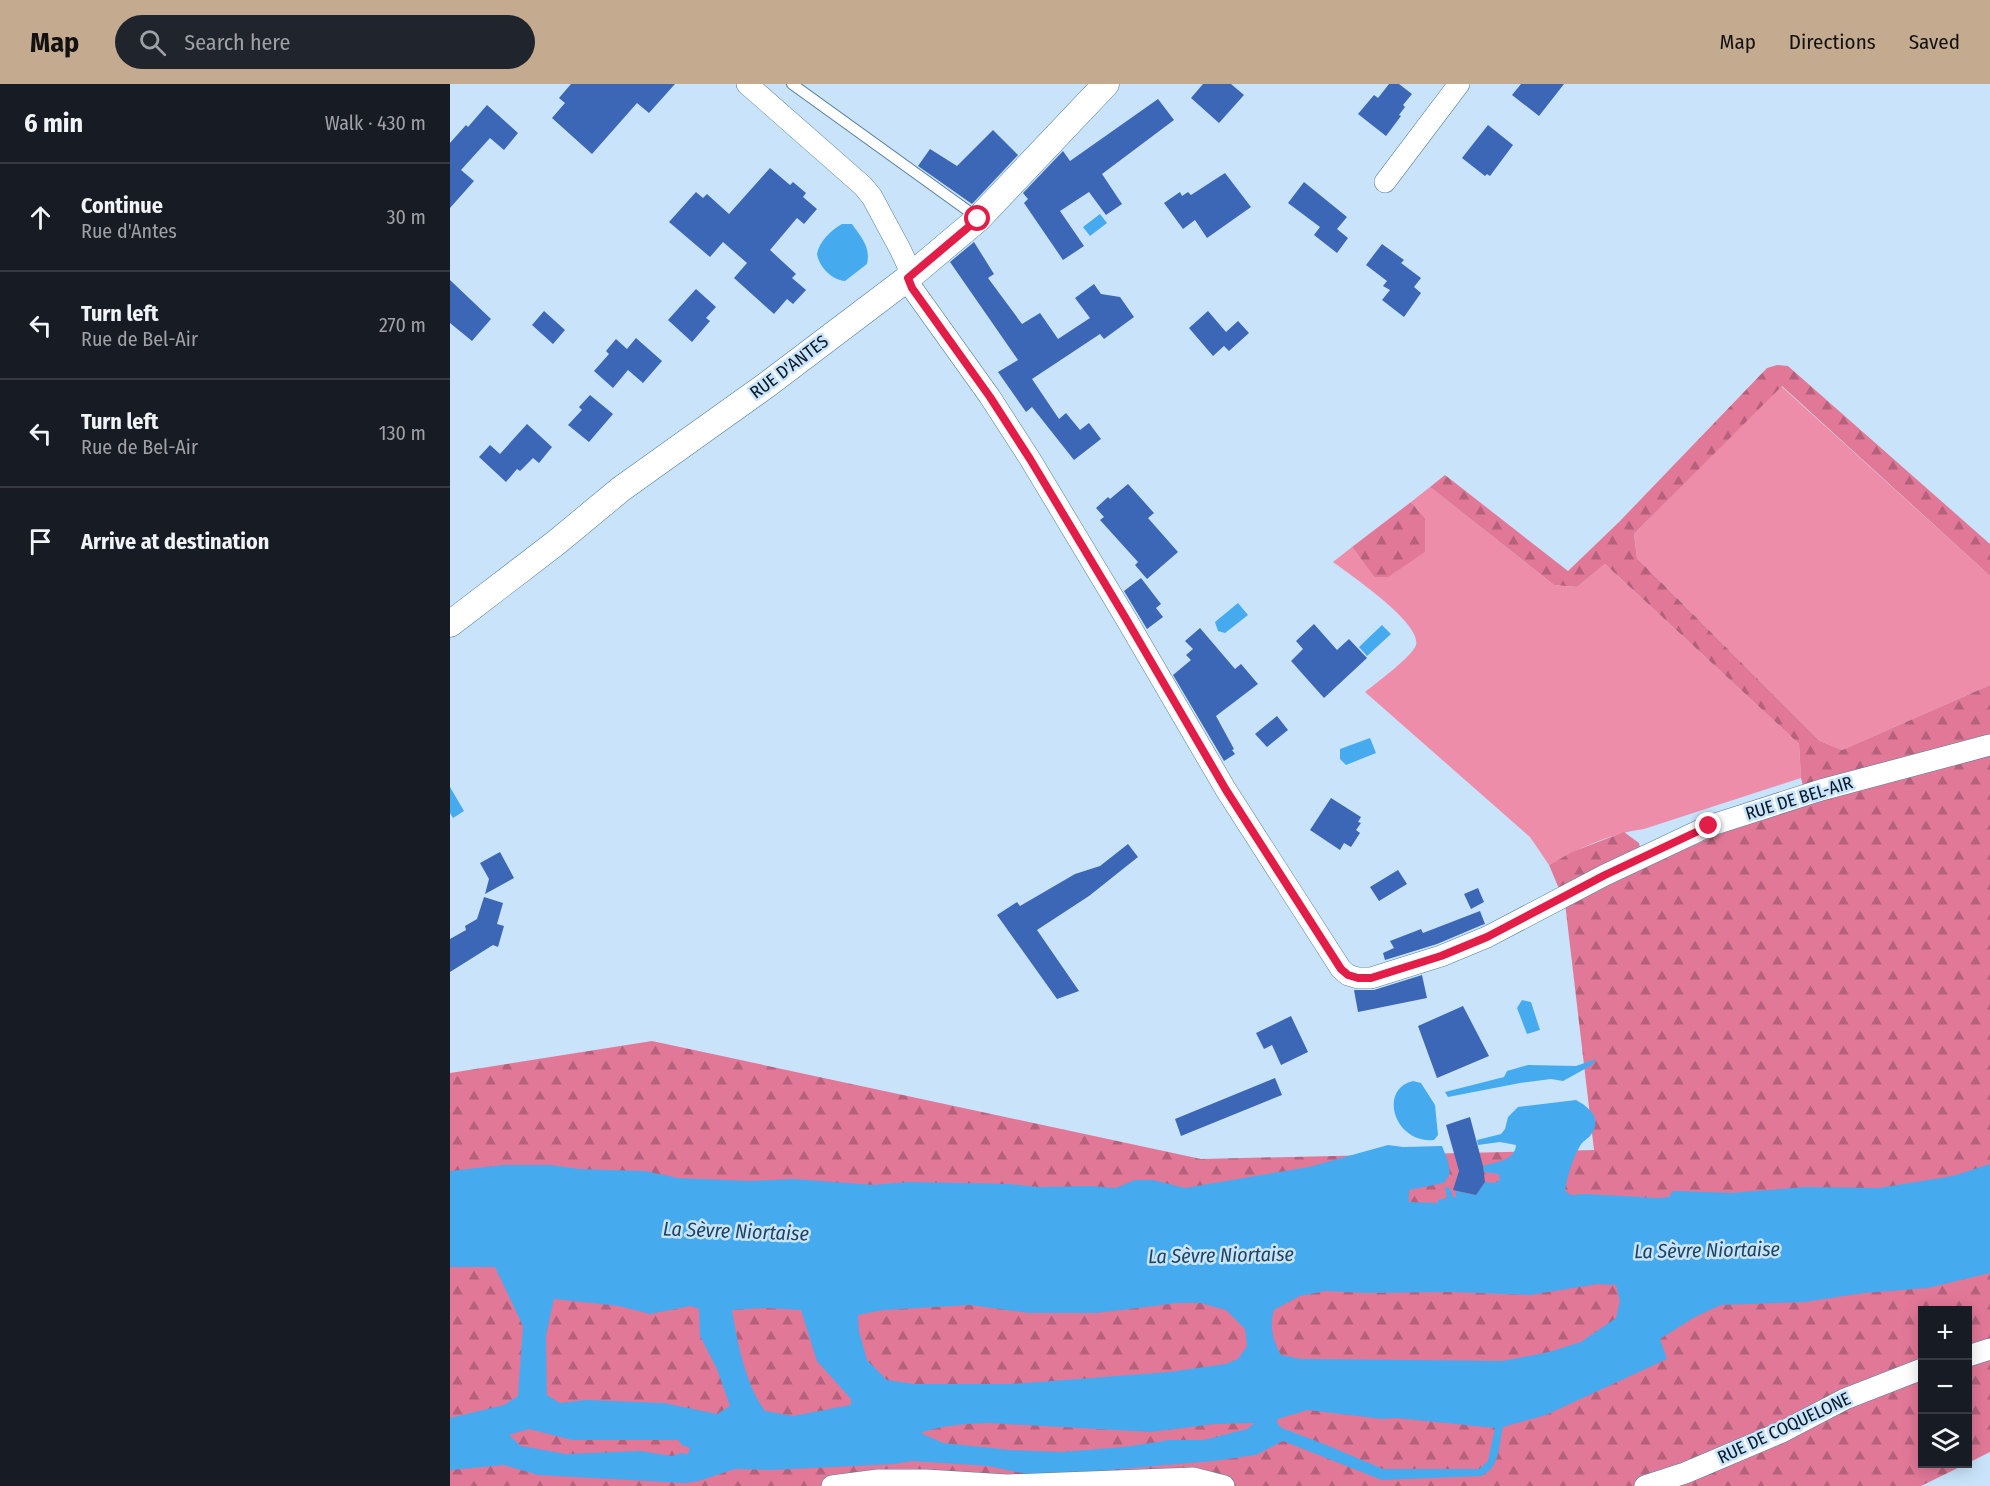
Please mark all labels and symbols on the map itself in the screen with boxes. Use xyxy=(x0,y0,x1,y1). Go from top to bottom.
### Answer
route start xyxy=(964,205,990,231)
street label: RUE D'ANTES xyxy=(745,330,833,404)
street label: RUE DE BEL-AIR xyxy=(1743,771,1855,825)
route end xyxy=(1695,812,1721,838)
water label: La Sèvre Niortaise xyxy=(663,1216,810,1246)
water label: La Sèvre Niortaise xyxy=(1634,1237,1781,1263)
water label: La Sèvre Niortaise xyxy=(1148,1242,1295,1268)
street label: RUE DE COQUELONE xyxy=(1714,1388,1854,1468)

